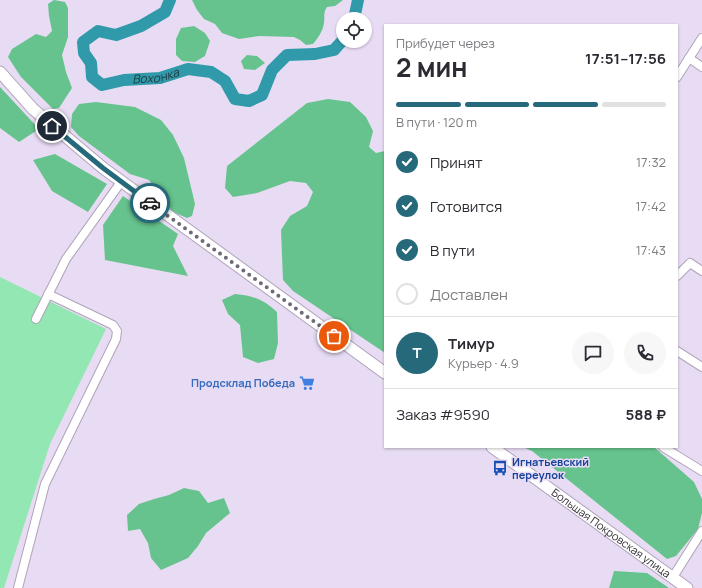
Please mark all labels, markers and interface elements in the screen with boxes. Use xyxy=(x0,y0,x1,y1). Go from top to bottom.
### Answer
map controls xyxy=(336,12,372,48)
button: locate xyxy=(336,12,372,48)
text: Прибудет через xyxy=(396,34,495,52)
text: 17:51–17:56 xyxy=(585,48,666,69)
text: 2 мин xyxy=(396,49,468,85)
water label: Вохонка xyxy=(132,63,182,88)
pin xyxy=(35,109,69,143)
text: В пути · 120 m xyxy=(396,113,477,131)
icon: home xyxy=(41,115,63,137)
icon: check xyxy=(396,151,418,173)
text: Принят xyxy=(430,152,483,173)
text: 17:32 xyxy=(636,153,666,171)
courier xyxy=(130,183,170,223)
icon: car xyxy=(139,192,161,214)
icon: check xyxy=(396,195,418,217)
text: Готовится xyxy=(430,196,502,217)
text: 17:42 xyxy=(635,197,666,215)
icon: check xyxy=(396,239,418,261)
text: В пути xyxy=(430,240,475,261)
text: 17:43 xyxy=(636,241,666,259)
text: Доставлен xyxy=(430,284,508,305)
pin xyxy=(317,319,351,353)
icon: bag xyxy=(323,325,345,347)
button: chat xyxy=(572,332,614,374)
button: phone xyxy=(624,332,666,374)
text: Тимур xyxy=(448,333,495,354)
text: Т xyxy=(412,342,422,363)
text: Курьер · 4.9 xyxy=(448,354,519,372)
supermarket icon: Продсклад Победа xyxy=(298,374,316,392)
place label: Продсклад Победа xyxy=(191,375,295,390)
text: Заказ #9590 xyxy=(396,404,490,425)
text: 588 ₽ xyxy=(626,404,666,425)
place label: Игнатьевский переулок xyxy=(512,454,589,482)
bus stop icon: Игнатьевский переулок xyxy=(491,459,509,477)
street label: Большая Покровская улица xyxy=(549,485,674,581)

